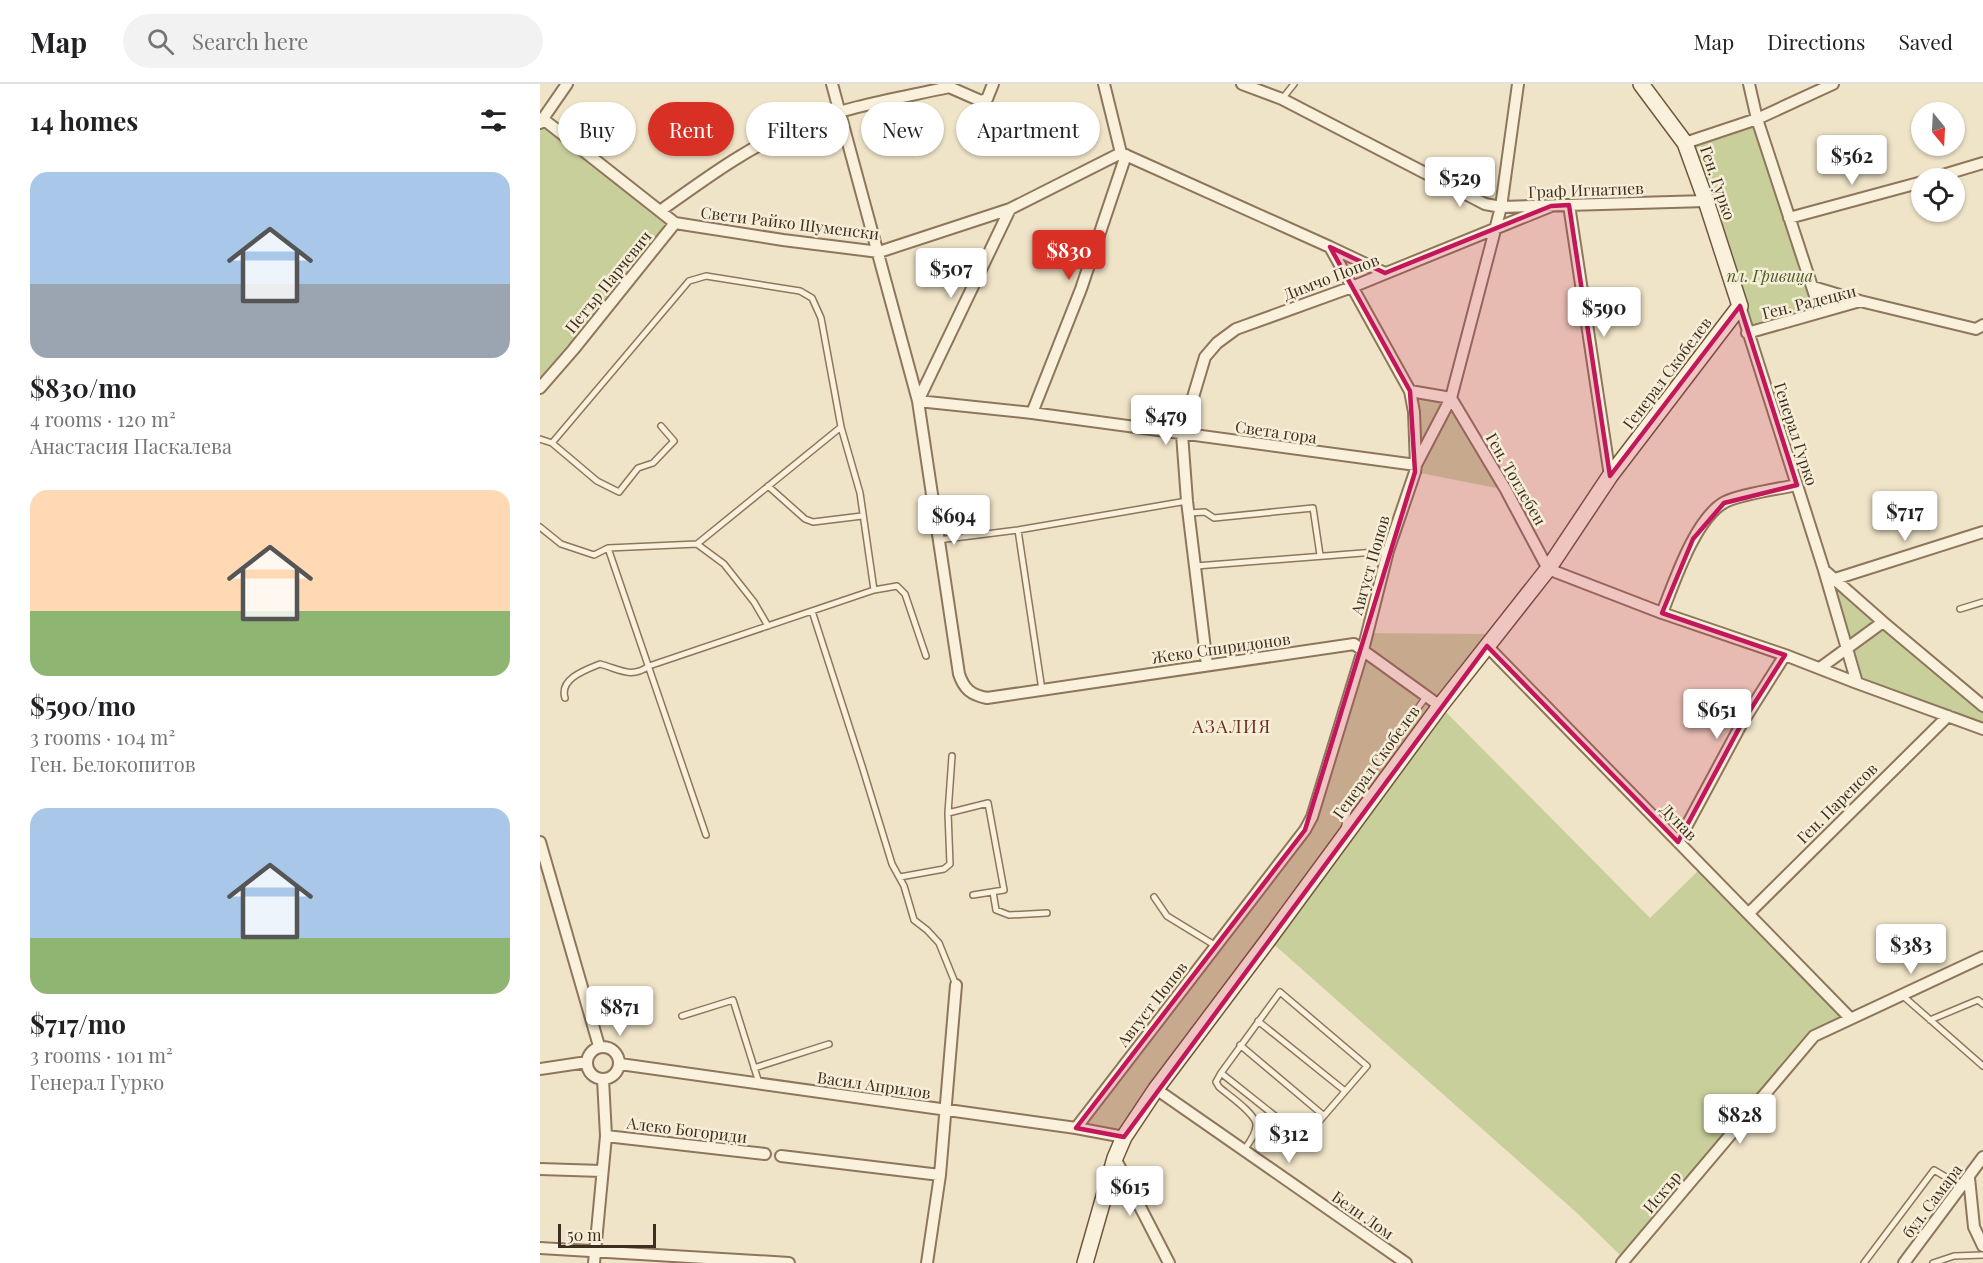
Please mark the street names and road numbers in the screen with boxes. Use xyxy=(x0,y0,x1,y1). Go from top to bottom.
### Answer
street label: Ген. Гурко xyxy=(1696,143,1741,223)
street label: Граф Игнатиев xyxy=(1528,177,1644,202)
street label: Свети Райко Шуменски xyxy=(700,201,881,244)
street label: Петър Парчевич xyxy=(560,226,656,337)
street label: Димчо Попов xyxy=(1280,249,1382,304)
street label: Ген. Радецки xyxy=(1760,280,1858,323)
street label: Генерал Скобелев xyxy=(1618,312,1716,433)
street label: Генерал Гурко xyxy=(1770,380,1823,488)
street label: Света гора xyxy=(1234,415,1318,448)
street label: Ген. Тотлебен xyxy=(1482,429,1551,529)
street label: Август Попов xyxy=(1345,512,1394,618)
street label: Жеко Спиридонов xyxy=(1150,627,1292,668)
street label: Генерал Скобелев xyxy=(1327,701,1424,823)
street label: Ген. Паренсов xyxy=(1792,758,1882,848)
street label: Дунав xyxy=(1656,798,1702,845)
street label: Август Попов xyxy=(1111,957,1192,1051)
street label: Васил Априлов xyxy=(816,1066,932,1103)
street label: Алеко Богориди xyxy=(625,1112,748,1147)
street label: бул. Самара xyxy=(1897,1159,1966,1242)
street label: Искър xyxy=(1638,1166,1685,1217)
street label: Бели Лом xyxy=(1328,1186,1398,1244)

